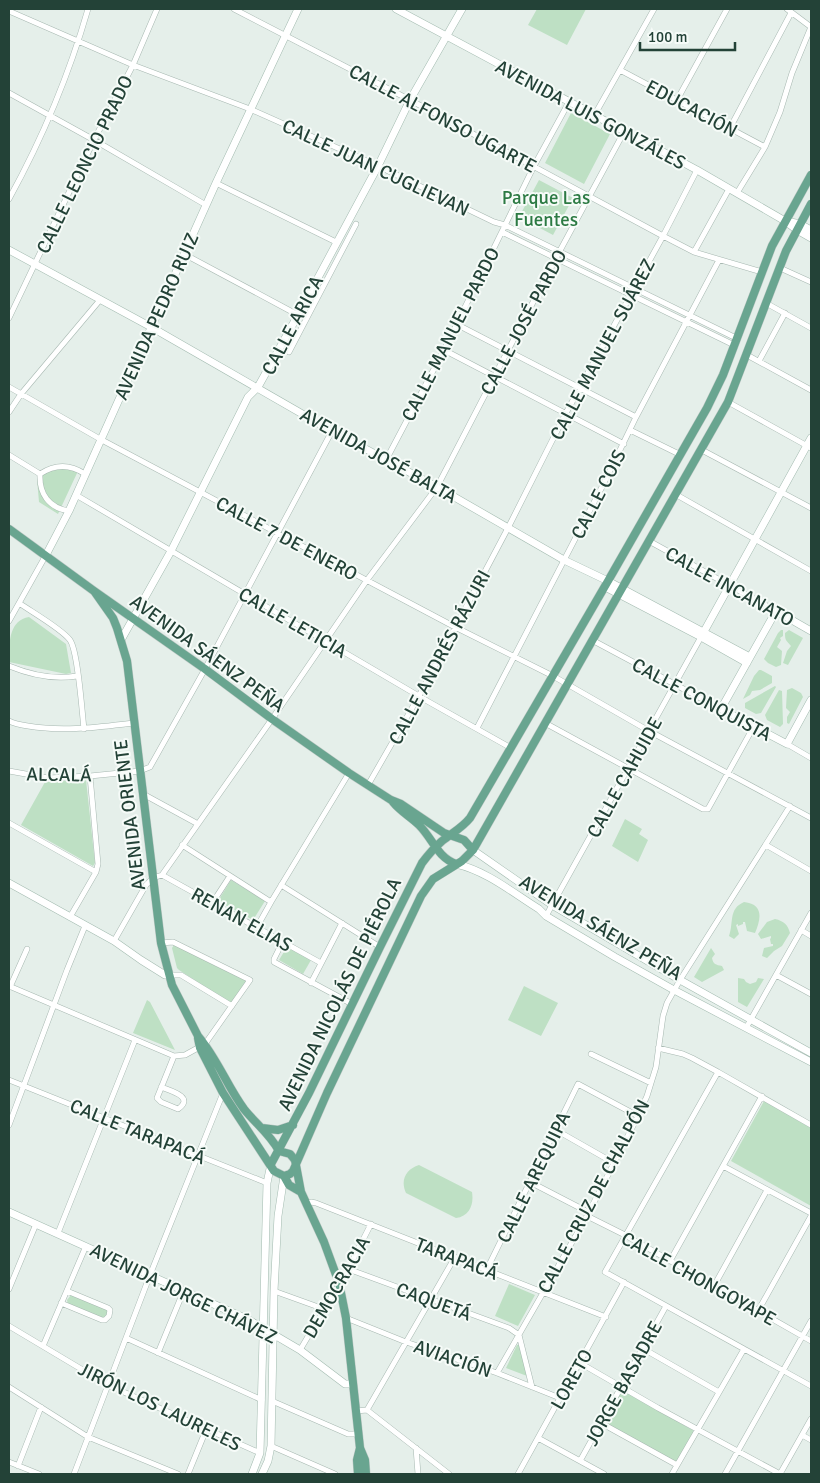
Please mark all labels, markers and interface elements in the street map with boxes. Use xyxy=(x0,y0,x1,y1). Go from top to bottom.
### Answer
scale bar xyxy=(640,20,735,52)
text: 100 m xyxy=(648,28,688,46)
street label: AVENIDA LUIS GONZÁLES xyxy=(491,55,690,175)
street label: CALLE ALFONSO UGARTE xyxy=(345,59,540,179)
street label: CALLE LEONCIO PRADO xyxy=(31,71,139,258)
street label: EDUCACIÓN xyxy=(641,75,742,143)
street label: CALLE JUAN CUGLIEVAN xyxy=(278,114,473,222)
park label: Parque Las Fuentes xyxy=(502,186,590,232)
street label: AVENIDA PEDRO RUIZ xyxy=(109,229,205,404)
street label: CALLE MANUEL PARDO xyxy=(397,243,505,426)
street label: CALLE JOSÉ PARDO xyxy=(475,246,572,399)
street label: CALLE MANUEL SUÁREZ xyxy=(545,255,661,444)
street label: CALLE ARICA xyxy=(257,271,329,379)
street label: AVENIDA JOSÉ BALTA xyxy=(296,403,462,509)
street label: CALLE COIS xyxy=(566,446,632,543)
street label: CALLE 7 DE ENERO xyxy=(211,491,362,586)
street label: CALLE INCANATO xyxy=(661,542,798,632)
street label: CALLE ANDRÉS RÁZURI xyxy=(384,566,496,749)
street label: CALLE LETICIA xyxy=(234,582,351,664)
street label: AVENIDA SÁENZ PEÑA xyxy=(125,590,290,718)
street label: CALLE CONQUISTA xyxy=(628,653,776,747)
street label: CALLE CAHUIDE xyxy=(582,713,668,842)
street label: AVENIDA ORIENTE xyxy=(109,738,151,892)
street label: ALCALÁ xyxy=(26,762,92,788)
street label: AVENIDA SÁENZ PEÑA xyxy=(515,870,686,986)
street label: AVENIDA NICOLÁS DE PIÉROLA xyxy=(273,874,407,1115)
street label: RENAN ELIAS xyxy=(187,882,296,958)
street label: CALLE TARAPACÁ xyxy=(66,1094,209,1170)
street label: CALLE CRUZ DE CHALPÓN xyxy=(532,1095,655,1298)
street label: CALLE AREQUIPA xyxy=(492,1108,576,1247)
street label: CALLE CHONGOYAPE xyxy=(617,1226,780,1331)
street label: DEMOCRACIA xyxy=(298,1232,376,1343)
street label: TARAPACÁ xyxy=(412,1232,502,1286)
street label: AVENIDA JORGE CHÁVEZ xyxy=(86,1238,281,1350)
street label: CAQUETÁ xyxy=(393,1277,475,1327)
street label: JORGE BASADRE xyxy=(580,1317,668,1450)
street label: AVIACIÓN xyxy=(410,1334,495,1383)
street label: LORETO xyxy=(546,1345,598,1414)
street label: JIRÓN LOS LAURELES xyxy=(74,1357,245,1457)

